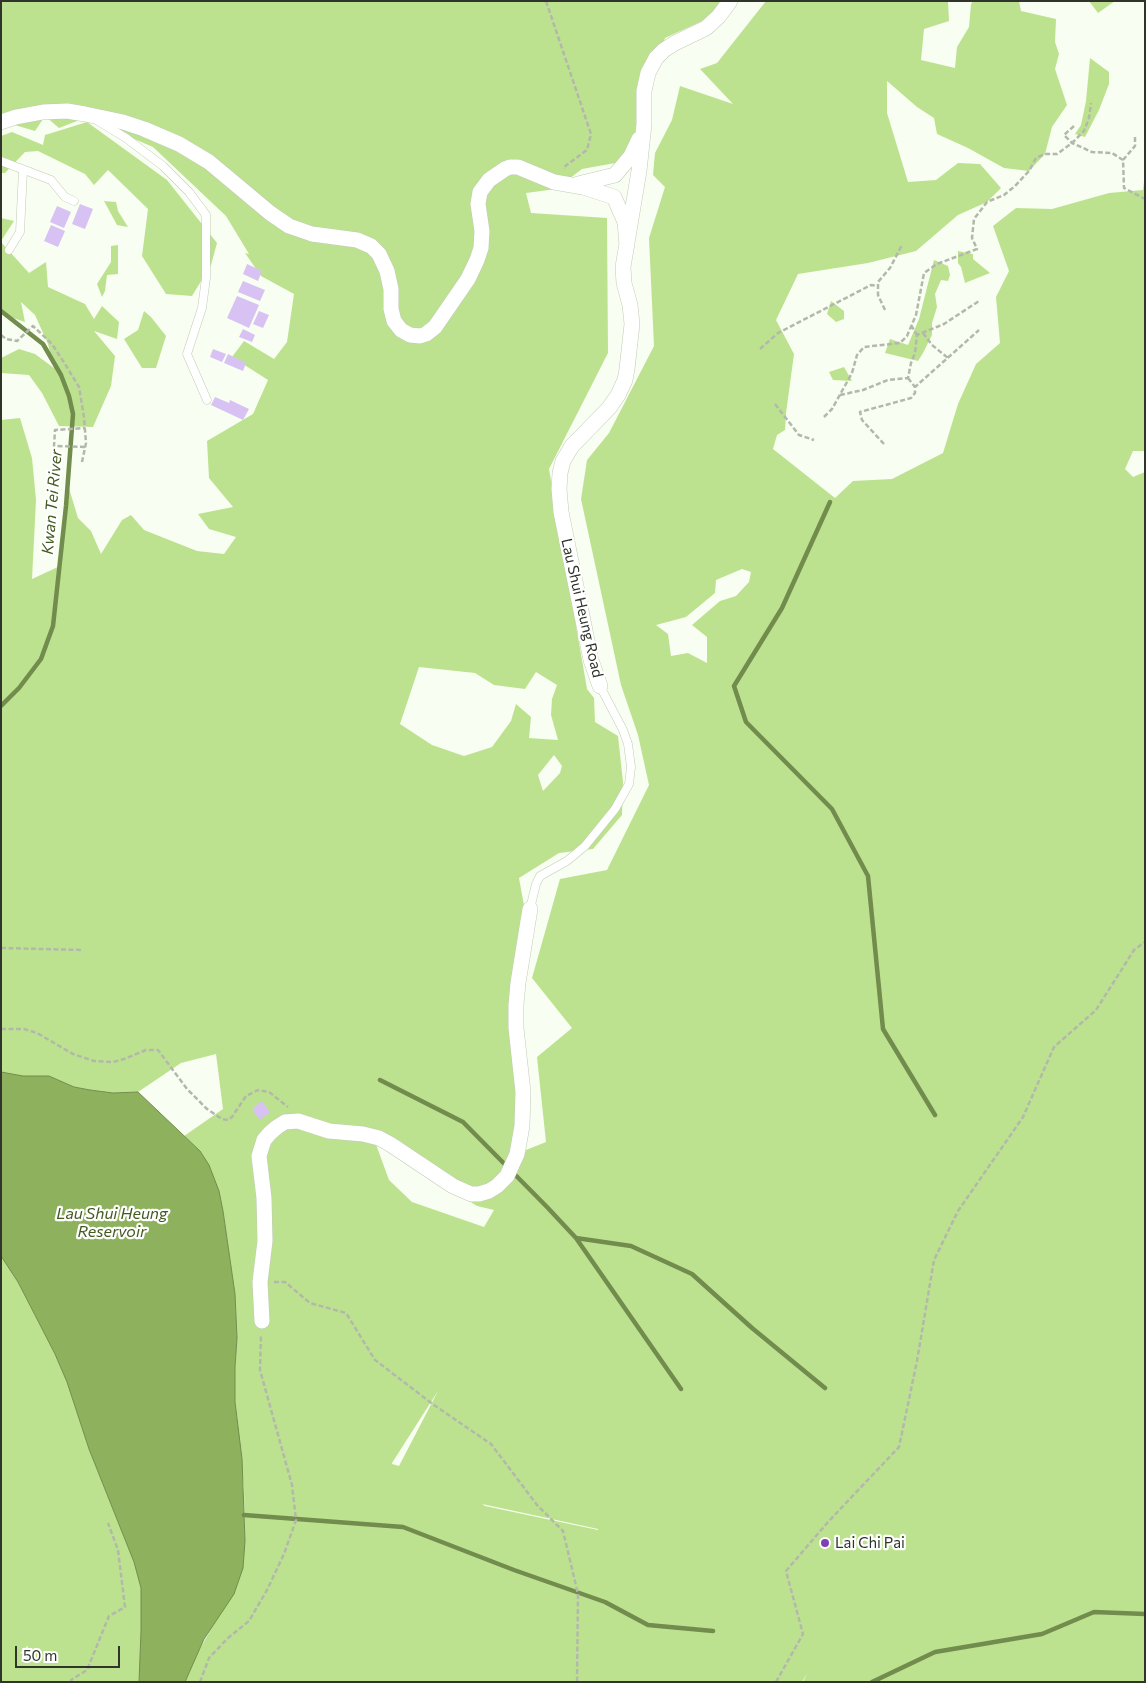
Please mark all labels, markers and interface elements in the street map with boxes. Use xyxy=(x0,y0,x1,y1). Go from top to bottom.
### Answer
water label: Kwan Tei River xyxy=(38,449,66,555)
street label: Lau Shui Heung Road xyxy=(557,537,607,679)
water label: Lau Shui Heung Reservoir xyxy=(56,1204,168,1242)
place label: Lai Chi Pai xyxy=(835,1534,905,1552)
marker: Lai Chi Pai xyxy=(819,1537,831,1549)
scale bar xyxy=(18,1636,122,1668)
text: 50 m xyxy=(23,1646,57,1664)

